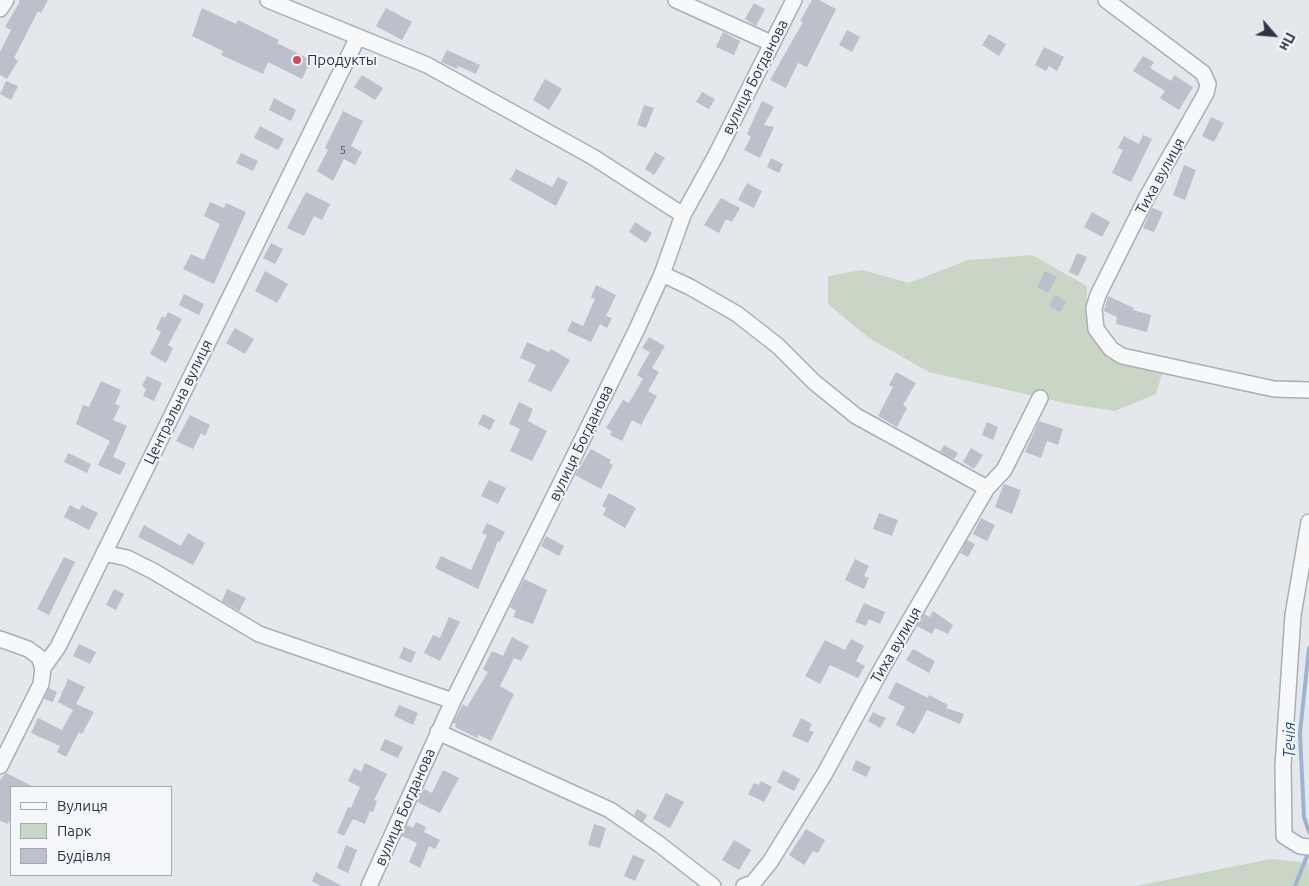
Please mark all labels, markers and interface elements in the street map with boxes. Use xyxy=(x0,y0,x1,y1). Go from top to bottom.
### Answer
north arrow xyxy=(1249,10,1299,60)
street label: вулиця Богданова xyxy=(718,16,792,138)
text: Пн xyxy=(1276,30,1299,54)
place label: Продукты xyxy=(307,51,377,69)
marker: Продукты xyxy=(291,54,303,66)
street label: Тиха вулиця xyxy=(1132,135,1188,217)
house number: 5 xyxy=(340,143,346,157)
street label: Центральна вулиця xyxy=(140,337,216,467)
street label: вулиця Богданова xyxy=(545,382,617,504)
street label: Тиха вулиця xyxy=(867,604,925,686)
water label: Течія xyxy=(1280,722,1300,758)
street label: вулиця Богданова xyxy=(371,745,439,869)
legend xyxy=(10,786,172,876)
text: Вулиця xyxy=(57,797,108,814)
text: Парк xyxy=(57,822,92,839)
text: Будівля xyxy=(57,847,111,864)

